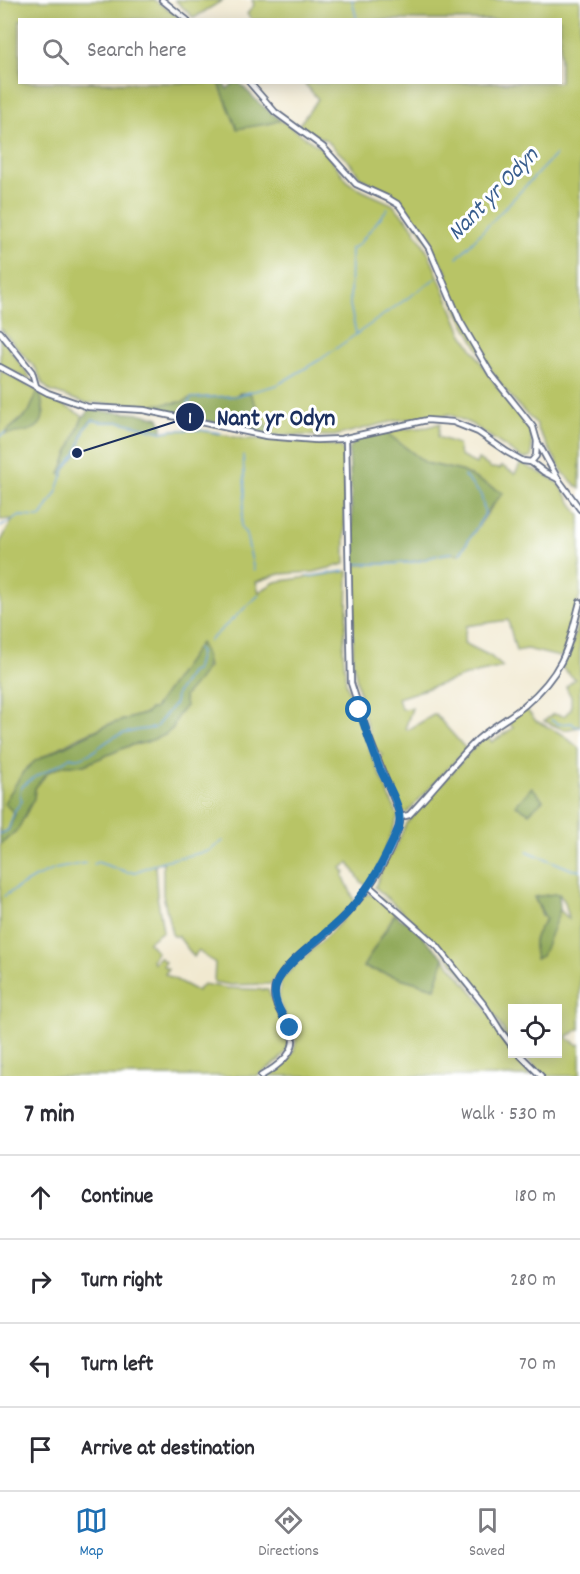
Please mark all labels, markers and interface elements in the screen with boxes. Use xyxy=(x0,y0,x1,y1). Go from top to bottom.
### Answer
search box xyxy=(18,18,562,84)
icon: search xyxy=(39,35,72,68)
text: Search here xyxy=(87,36,186,67)
water label: Nant yr Odyn xyxy=(441,140,548,249)
callout: Nant yr Odyn xyxy=(175,396,347,438)
text: Nant yr Odyn xyxy=(217,403,335,437)
text: 1 xyxy=(188,407,192,432)
route start xyxy=(345,696,371,722)
map controls xyxy=(508,1004,562,1058)
button: locate xyxy=(508,1004,562,1058)
route end xyxy=(276,1014,302,1040)
text: 7 min xyxy=(24,1097,75,1134)
text: Walk · 530 m xyxy=(461,1101,556,1129)
icon: ahead xyxy=(24,1181,57,1214)
text: Continue xyxy=(81,1182,153,1213)
text: 180 m xyxy=(514,1183,556,1211)
icon: right xyxy=(24,1265,57,1298)
text: Turn right xyxy=(81,1266,163,1297)
text: 280 m xyxy=(510,1267,556,1295)
icon: left xyxy=(24,1349,57,1382)
text: Turn left xyxy=(81,1350,153,1381)
text: 70 m xyxy=(519,1351,556,1379)
icon: arrive xyxy=(24,1433,57,1466)
text: Arrive at destination xyxy=(81,1434,255,1465)
tab: Map xyxy=(75,1504,108,1563)
tab: Directions xyxy=(258,1504,319,1563)
tab: Saved xyxy=(469,1504,505,1563)

